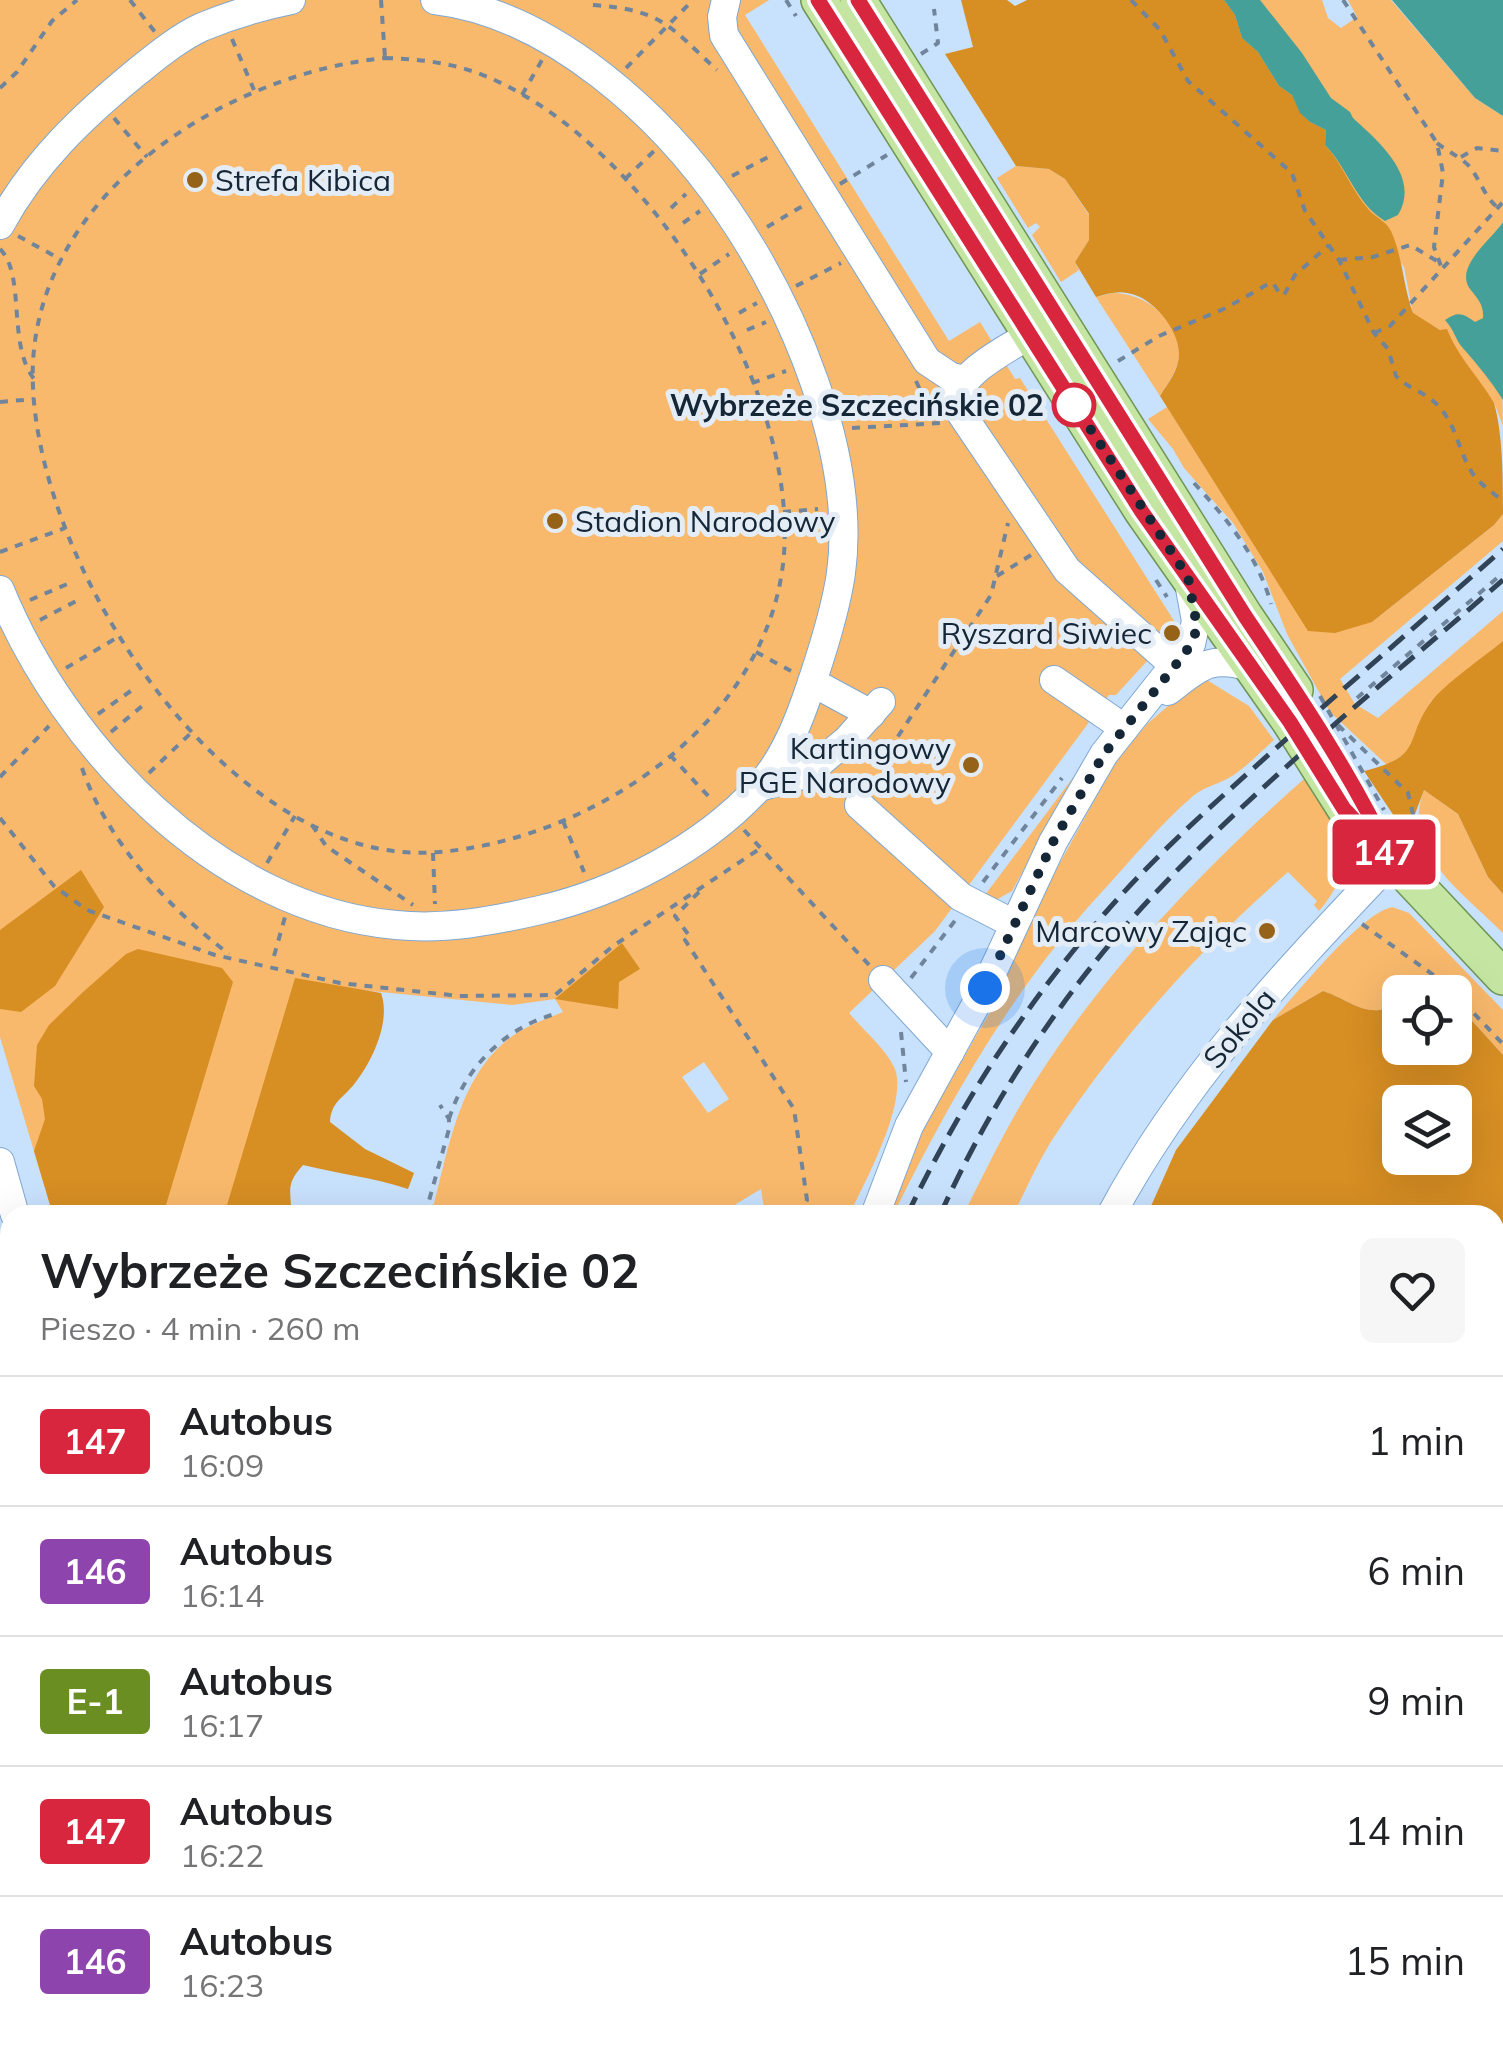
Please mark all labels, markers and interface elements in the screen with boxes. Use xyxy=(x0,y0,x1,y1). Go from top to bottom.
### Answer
place label: Strefa Kibica xyxy=(215,161,391,199)
marker: Strefa Kibica xyxy=(184,169,206,191)
marker: Wybrzeże Szczecińskie 02 xyxy=(1053,384,1095,426)
place label: Wybrzeże Szczecińskie 02 xyxy=(670,386,1044,424)
place label: Stadion Narodowy xyxy=(575,502,835,540)
marker: Stadion Narodowy xyxy=(544,510,566,532)
place label: Ryszard Siwiec xyxy=(941,614,1152,652)
marker: Ryszard Siwiec xyxy=(1161,622,1183,644)
place label: Kartingowy PGE Narodowy xyxy=(739,729,951,801)
marker: Kartingowy PGE Narodowy xyxy=(960,754,982,776)
line badge: 147 xyxy=(1326,820,1442,884)
text: 147 xyxy=(1352,830,1416,874)
place label: Marcowy Zając xyxy=(1035,912,1247,950)
marker: Marcowy Zając xyxy=(1256,920,1278,942)
your location xyxy=(960,963,1010,1013)
map controls xyxy=(1382,975,1472,1175)
button: locate xyxy=(1382,975,1472,1065)
street label: Sokola xyxy=(1195,980,1283,1076)
button: layers xyxy=(1382,1085,1472,1175)
button: heart xyxy=(1360,1238,1465,1343)
text: Wybrzeże Szczecińskie 02 xyxy=(40,1240,639,1300)
text: Pieszo · 4 min · 260 m xyxy=(40,1308,360,1348)
text: Autobus xyxy=(180,1397,333,1445)
text: 1 min xyxy=(1368,1417,1465,1465)
text: 147 xyxy=(63,1419,127,1463)
text: 16:09 xyxy=(180,1445,264,1485)
text: Autobus xyxy=(180,1527,333,1575)
text: 6 min xyxy=(1368,1547,1465,1595)
text: 146 xyxy=(63,1549,127,1593)
text: 16:14 xyxy=(180,1575,264,1615)
text: Autobus xyxy=(180,1657,333,1705)
text: 9 min xyxy=(1368,1677,1465,1725)
text: E-1 xyxy=(66,1679,124,1723)
text: 16:17 xyxy=(180,1705,264,1745)
text: Autobus xyxy=(180,1787,333,1835)
text: 14 min xyxy=(1345,1807,1465,1855)
text: 147 xyxy=(63,1809,127,1853)
text: 16:22 xyxy=(180,1835,264,1875)
text: Autobus xyxy=(180,1917,333,1965)
text: 15 min xyxy=(1345,1937,1465,1985)
text: 146 xyxy=(63,1939,127,1983)
text: 16:23 xyxy=(180,1965,264,2005)

